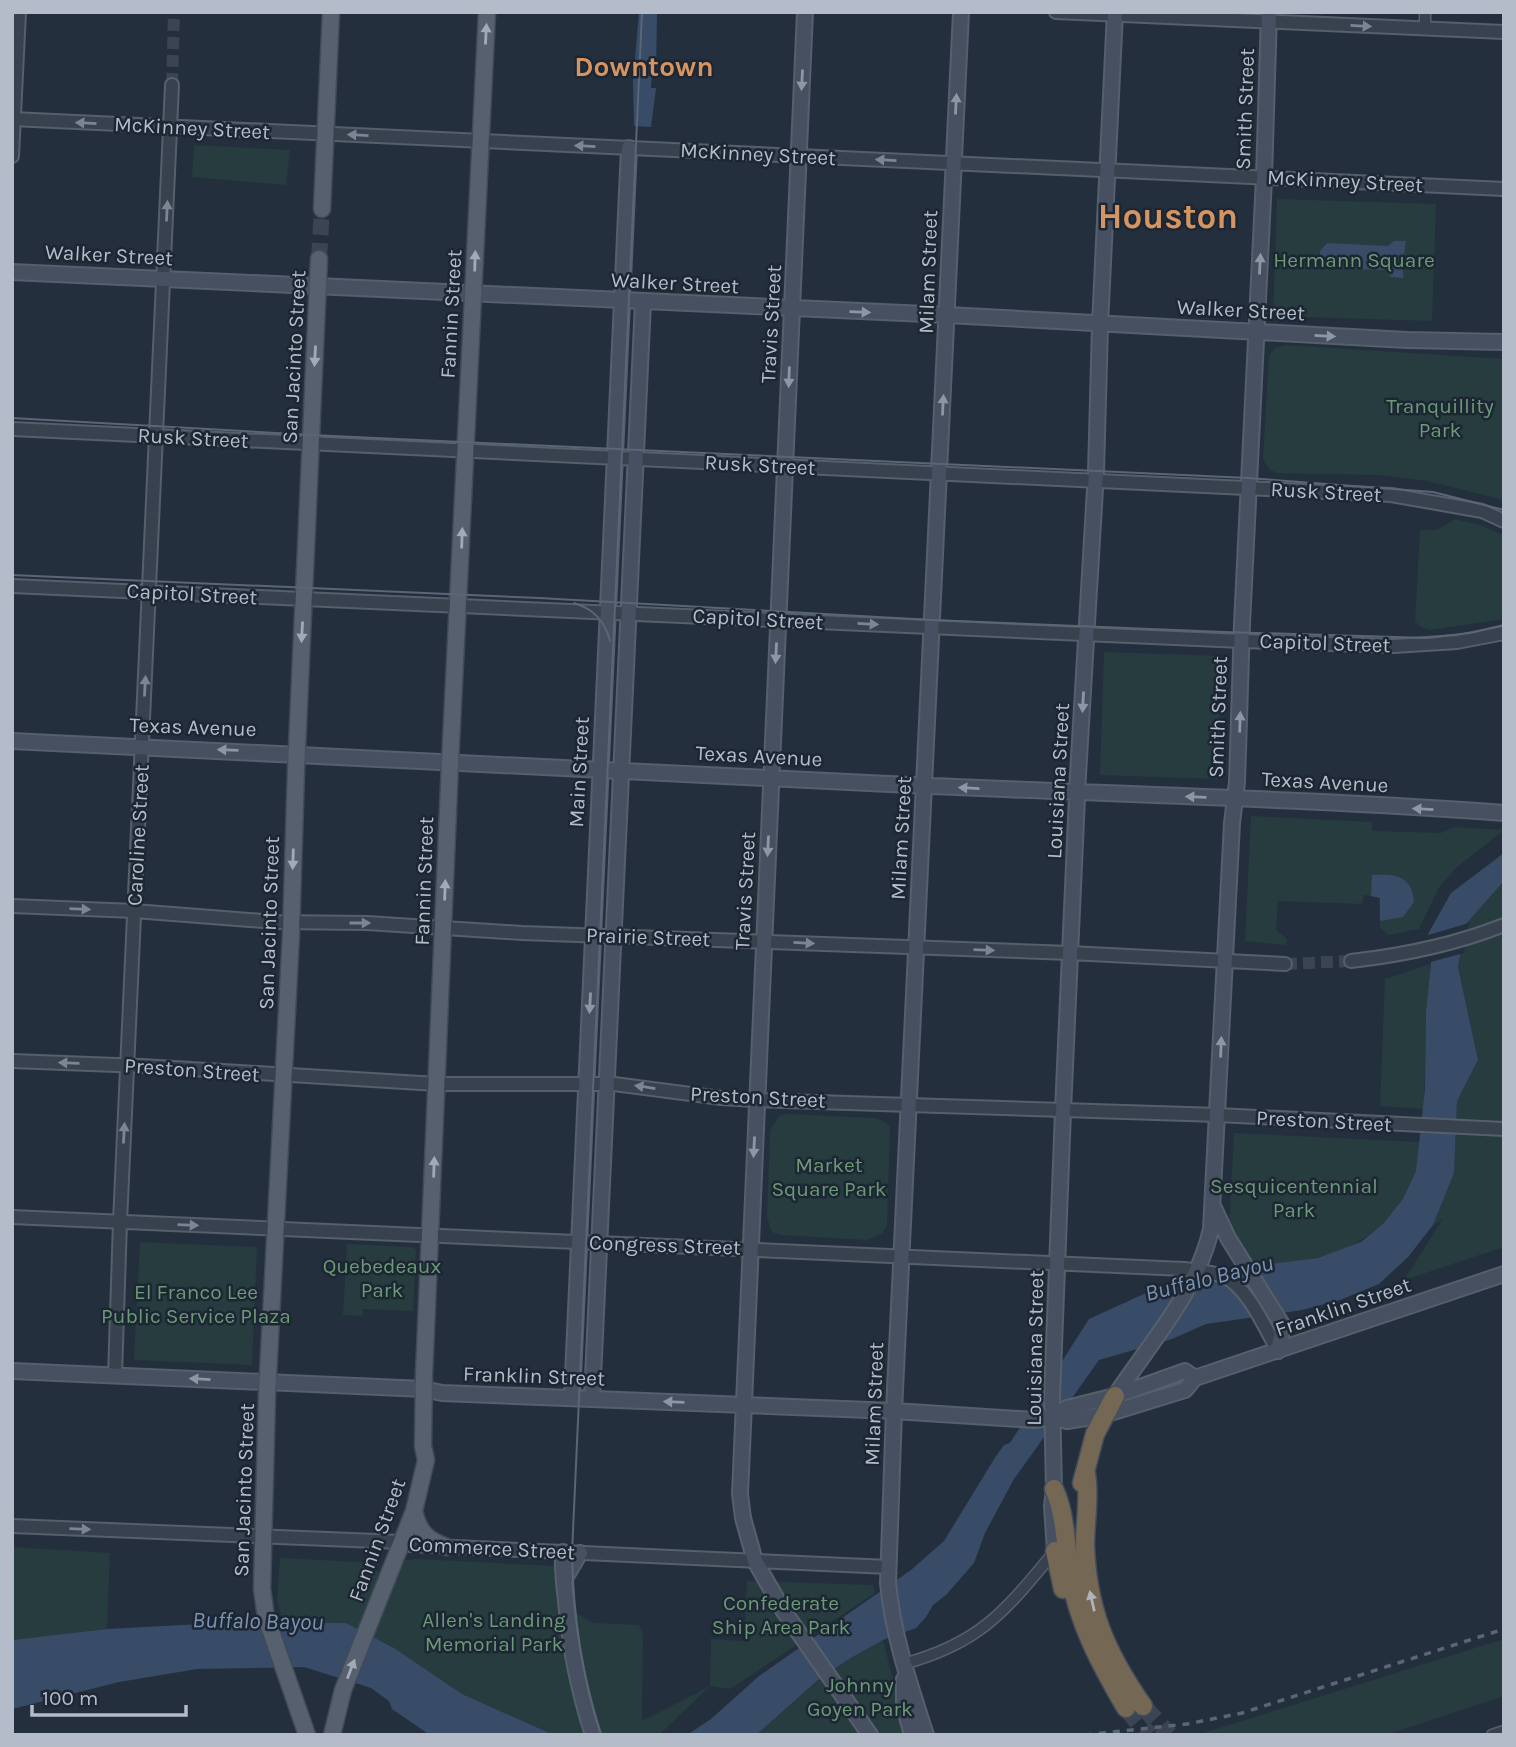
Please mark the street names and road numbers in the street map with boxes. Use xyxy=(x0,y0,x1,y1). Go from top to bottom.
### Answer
street label: Smith Street xyxy=(1231,48,1259,170)
street label: McKinney Street xyxy=(113,112,271,144)
street label: McKinney Street xyxy=(679,138,837,170)
street label: McKinney Street xyxy=(1266,165,1424,197)
street label: Milam Street xyxy=(914,210,942,334)
street label: Walker Street xyxy=(44,240,174,270)
street label: Fannin Street xyxy=(436,249,466,379)
street label: Travis Street xyxy=(756,264,786,384)
street label: Walker Street xyxy=(610,268,740,298)
street label: San Jacinto Street xyxy=(277,270,311,444)
street label: Walker Street xyxy=(1176,295,1306,325)
street label: Rusk Street xyxy=(137,423,249,453)
street label: Rusk Street xyxy=(704,450,816,480)
street label: Rusk Street xyxy=(1270,477,1382,507)
street label: Capitol Street xyxy=(126,579,258,609)
street label: Capitol Street xyxy=(692,604,824,634)
street label: Capitol Street xyxy=(1259,629,1391,657)
street label: Smith Street xyxy=(1204,656,1232,778)
street label: Louisiana Street xyxy=(1042,702,1074,860)
street label: Texas Avenue xyxy=(129,713,257,741)
street label: Main Street xyxy=(564,716,594,828)
street label: Texas Avenue xyxy=(695,741,823,771)
street label: Caroline Street xyxy=(122,764,154,906)
street label: Texas Avenue xyxy=(1261,767,1389,797)
street label: Milam Street xyxy=(886,775,916,900)
street label: Fannin Street xyxy=(410,816,438,946)
street label: Travis Street xyxy=(730,831,760,951)
street label: San Jacinto Street xyxy=(254,836,284,1010)
street label: Prairie Street xyxy=(585,923,711,951)
street label: Preston Street xyxy=(123,1053,261,1087)
street label: Preston Street xyxy=(690,1081,826,1113)
street label: Preston Street xyxy=(1256,1105,1392,1137)
street label: Congress Street xyxy=(589,1230,741,1260)
street label: Louisiana Street xyxy=(1022,1270,1048,1426)
street label: Franklin Street xyxy=(1272,1272,1414,1341)
street label: Milam Street xyxy=(860,1342,888,1466)
street label: Franklin Street xyxy=(463,1362,606,1390)
street label: San Jacinto Street xyxy=(229,1403,259,1577)
street label: Fannin Street xyxy=(344,1475,410,1605)
street label: Commerce Street xyxy=(408,1532,576,1564)

